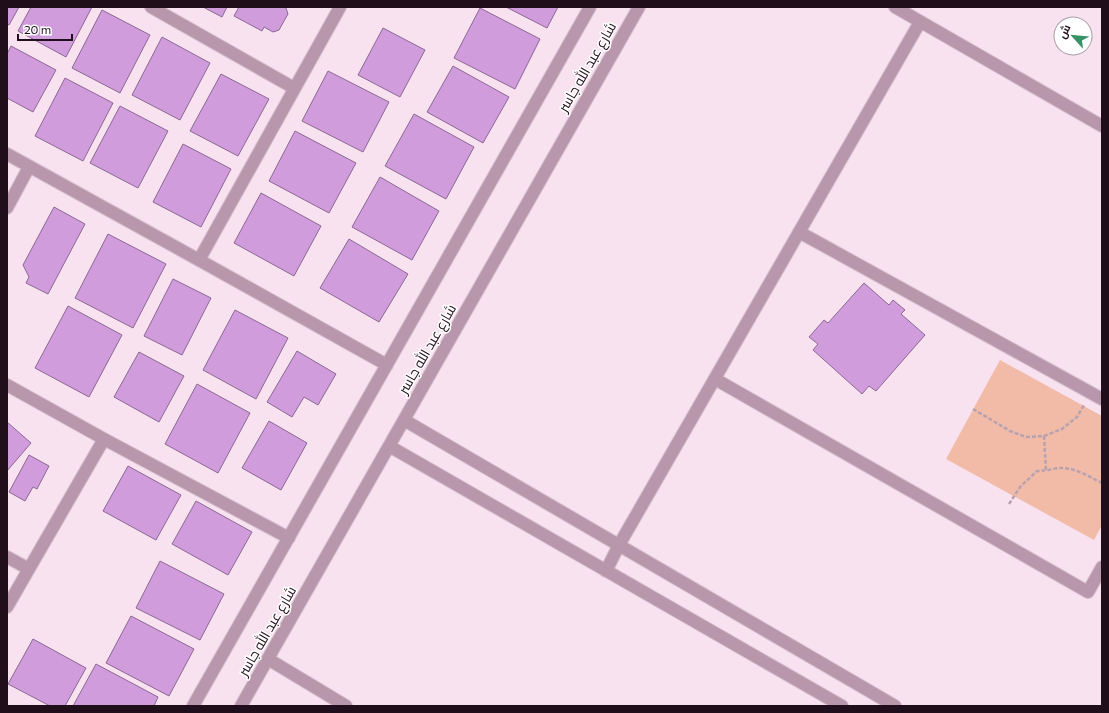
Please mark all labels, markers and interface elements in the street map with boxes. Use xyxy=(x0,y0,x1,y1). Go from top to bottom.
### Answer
scale bar xyxy=(18,16,72,42)
north arrow xyxy=(1053,16,1093,56)
street label: شارع عبد الله جاسر xyxy=(553,19,620,116)
text: 20 m xyxy=(24,22,51,36)
text: ش xyxy=(1055,22,1074,41)
street label: شارع عبد الله جاسر xyxy=(393,301,460,398)
street label: شارع عبد الله جاسر xyxy=(233,583,300,680)

